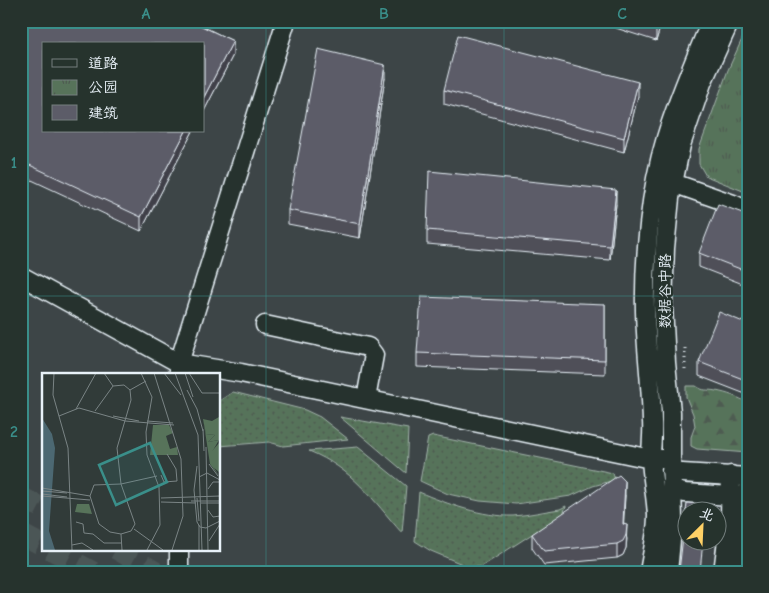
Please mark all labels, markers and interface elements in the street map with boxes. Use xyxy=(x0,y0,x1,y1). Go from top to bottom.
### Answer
text: A xyxy=(142,5,151,23)
text: B xyxy=(379,5,389,23)
text: C xyxy=(617,5,627,23)
legend xyxy=(42,42,205,132)
text: 道路 xyxy=(88,54,118,72)
text: 公园 xyxy=(88,78,118,96)
text: 建筑 xyxy=(88,104,118,122)
text: 1 xyxy=(11,154,17,172)
street label: 数据谷中路 xyxy=(656,253,674,329)
inset map xyxy=(42,373,220,550)
text: 2 xyxy=(10,423,18,441)
north arrow xyxy=(676,500,726,550)
text: 北 xyxy=(697,504,717,525)

